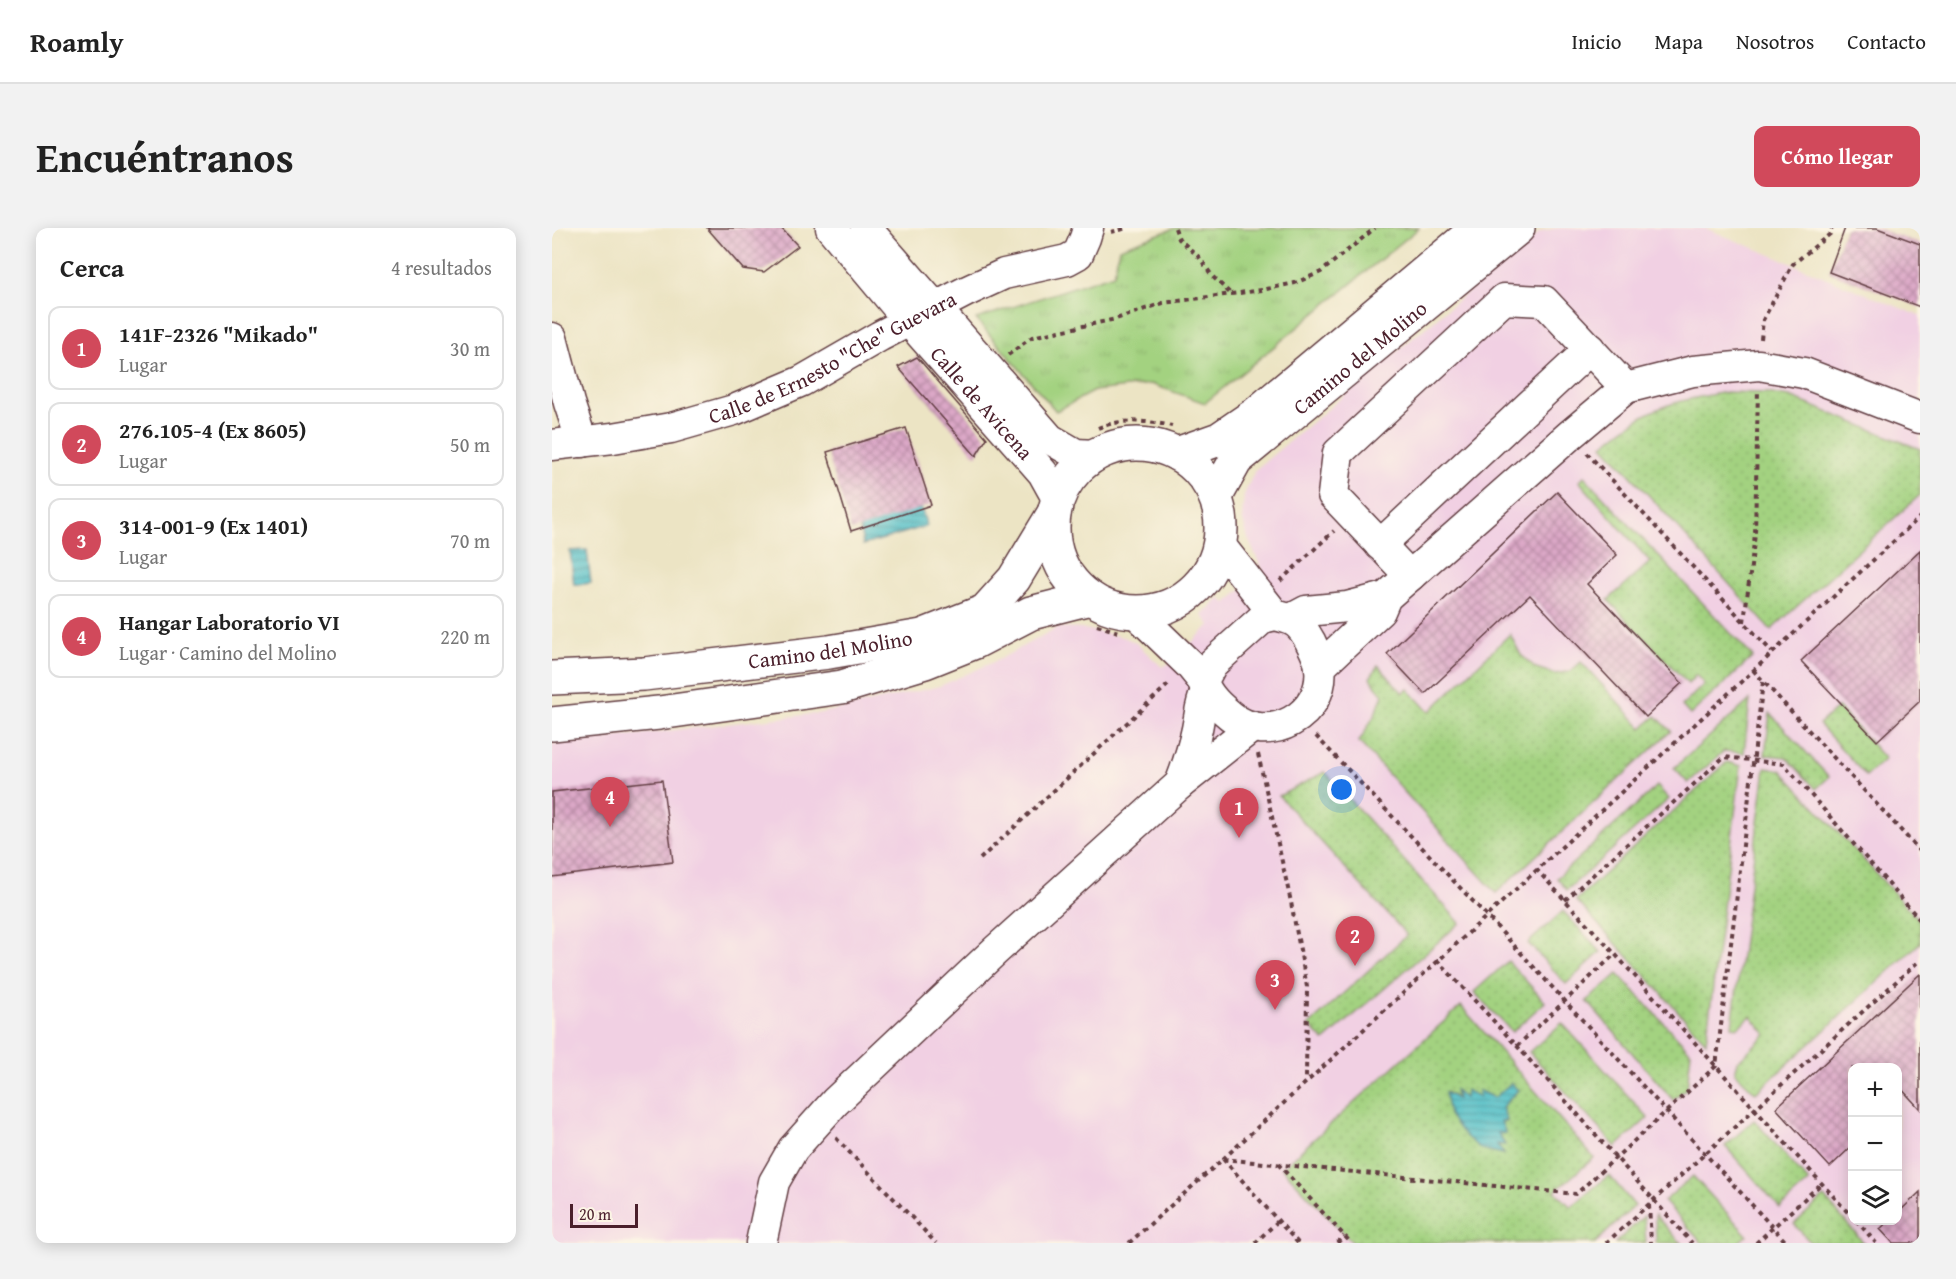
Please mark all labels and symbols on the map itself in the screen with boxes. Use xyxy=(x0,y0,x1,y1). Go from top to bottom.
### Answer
street label: Calle de Ernesto "Che" Guevara xyxy=(705,283,962,431)
street label: Camino del Molino xyxy=(1286,293,1434,422)
street label: Calle de Avicena xyxy=(923,339,1041,466)
street label: Camino del Molino xyxy=(747,622,915,676)
your location xyxy=(1327,775,1356,804)
pin: 4 xyxy=(590,778,630,827)
pin: 1 xyxy=(1220,788,1258,838)
pin: 2 xyxy=(1336,916,1374,966)
pin: 3 xyxy=(1256,960,1294,1010)
scale bar xyxy=(570,1201,638,1228)

